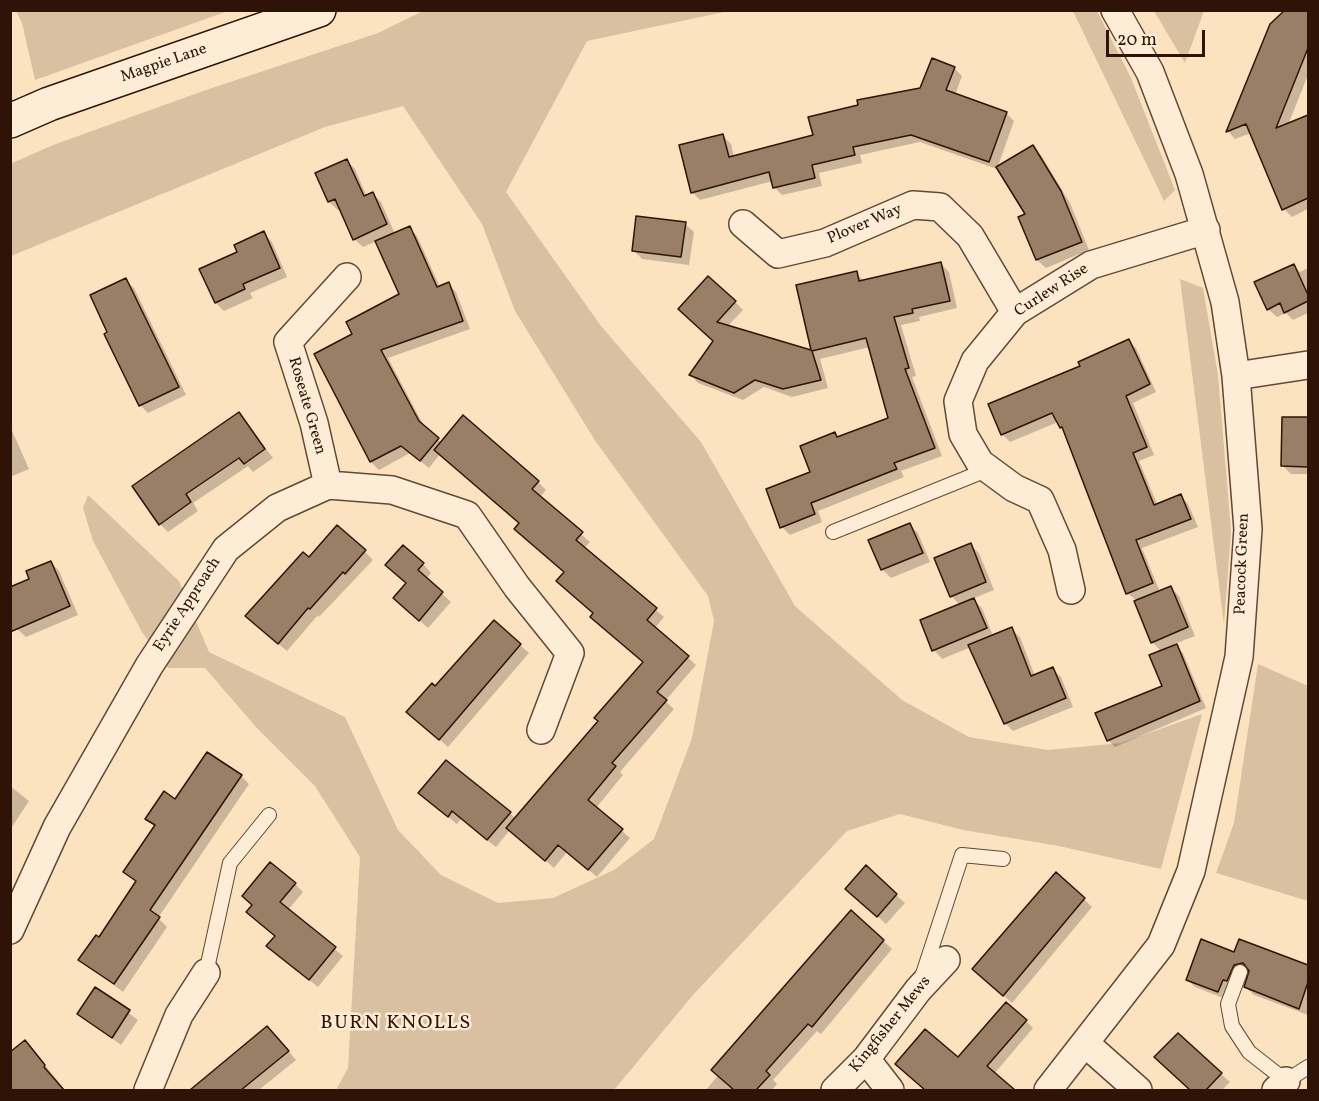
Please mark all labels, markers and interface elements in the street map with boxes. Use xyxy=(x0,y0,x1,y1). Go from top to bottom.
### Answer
scale bar xyxy=(1109,18,1208,56)
text: 20 m xyxy=(1117,28,1157,53)
street label: Magpie Lane xyxy=(118,40,210,88)
street label: Plover Way xyxy=(825,201,905,249)
street label: Curlew Rise xyxy=(1011,260,1093,322)
street label: Roseate Green xyxy=(283,355,329,457)
street label: Peacock Green xyxy=(1232,513,1254,615)
street label: Eyrie Approach xyxy=(150,554,226,656)
street label: Kingfisher Mews xyxy=(846,973,936,1077)
district label: BURN KNOLLS xyxy=(320,1012,472,1036)

